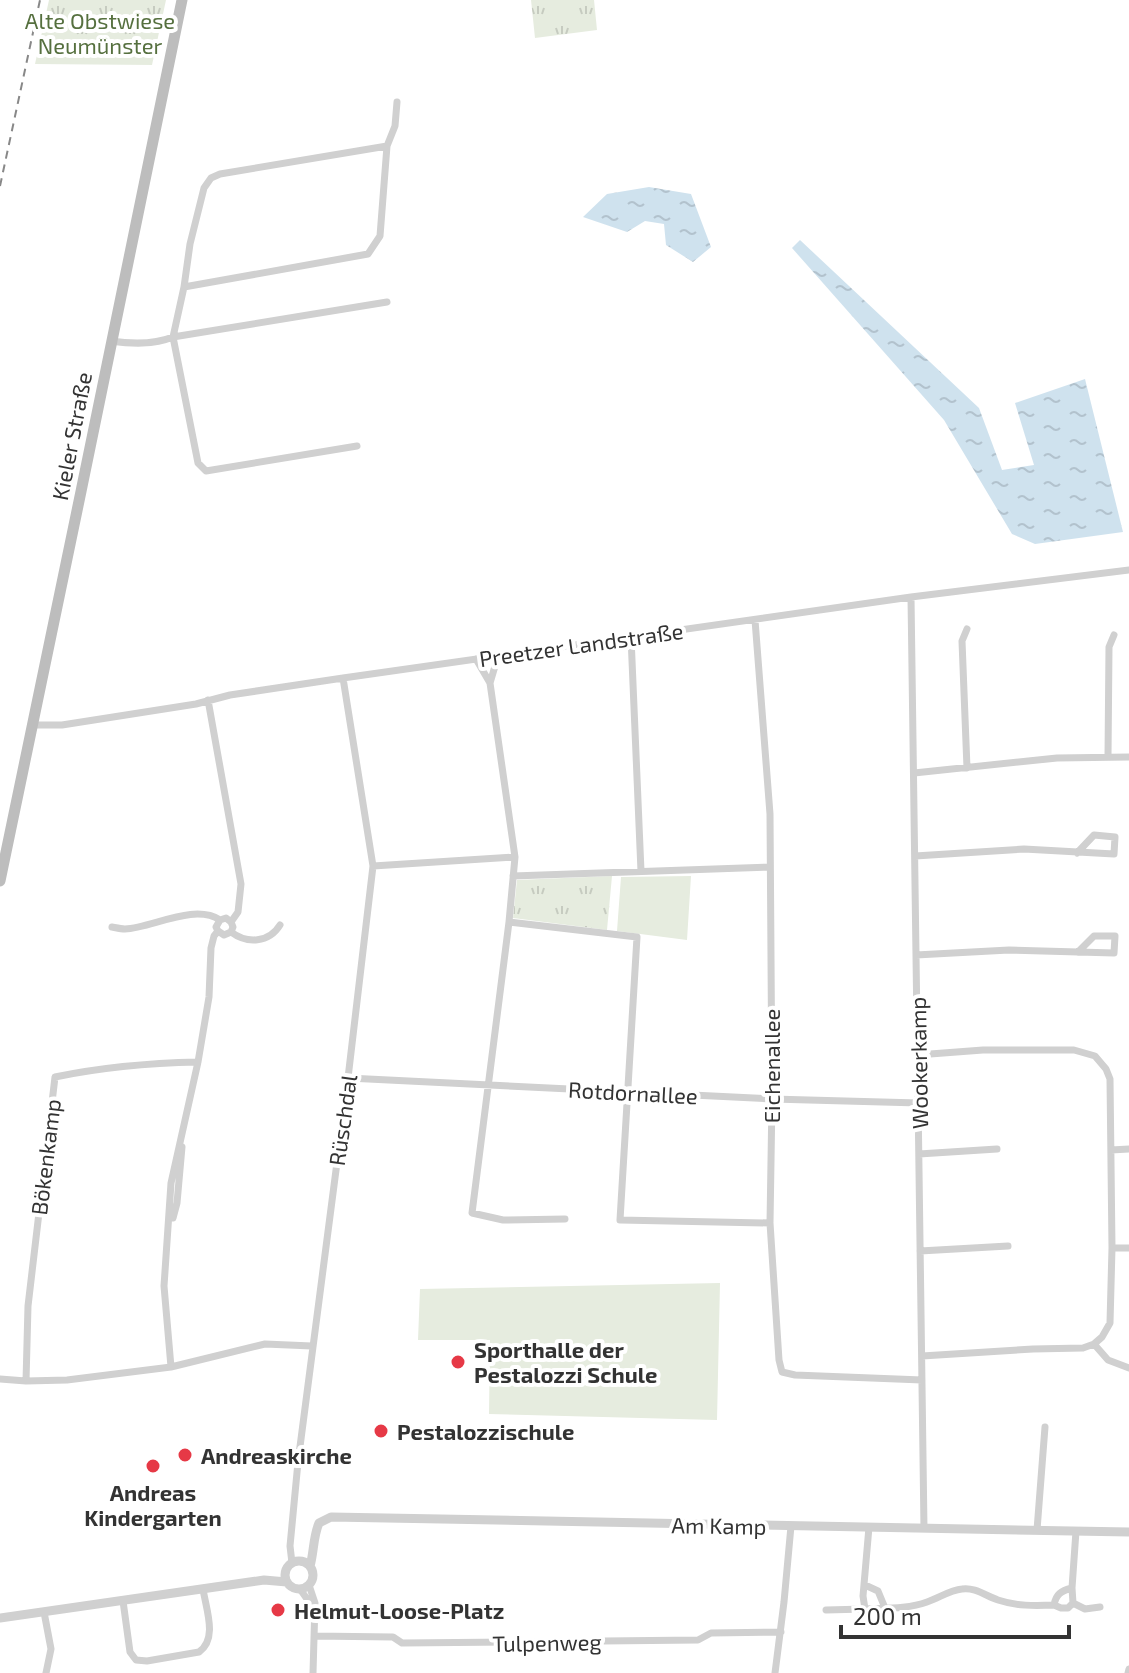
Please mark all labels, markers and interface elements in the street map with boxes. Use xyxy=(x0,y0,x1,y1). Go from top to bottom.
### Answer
park label: Alte Obstwiese Neumünster xyxy=(25,7,175,58)
street label: Kieler Straße xyxy=(46,370,96,502)
street label: Preetzer Landstraße xyxy=(477,617,685,671)
street label: Wookerkamp xyxy=(904,997,932,1129)
street label: Eichenallee xyxy=(758,1009,784,1123)
street label: Rüschdal xyxy=(323,1072,361,1167)
street label: Rotdornallee xyxy=(567,1076,699,1108)
street label: Bökenkamp xyxy=(25,1097,65,1217)
place label: Sporthalle der Pestalozzi Schule xyxy=(474,1336,657,1387)
marker: Sporthalle der Pestalozzi Schule xyxy=(449,1353,467,1371)
place label: Pestalozzischule xyxy=(397,1418,574,1444)
marker: Pestalozzischule xyxy=(372,1422,390,1440)
place label: Andreaskirche xyxy=(201,1442,352,1468)
marker: Andreaskirche xyxy=(176,1446,194,1464)
marker: Andreas Kindergarten xyxy=(144,1457,162,1475)
place label: Andreas Kindergarten xyxy=(84,1479,222,1530)
street label: Am Kamp xyxy=(671,1511,767,1539)
scale bar xyxy=(841,1589,1069,1639)
place label: Helmut-Loose-Platz xyxy=(294,1597,504,1623)
marker: Helmut-Loose-Platz xyxy=(269,1601,287,1619)
text: 200 m xyxy=(853,1601,922,1630)
street label: Tulpenweg xyxy=(492,1628,602,1656)

